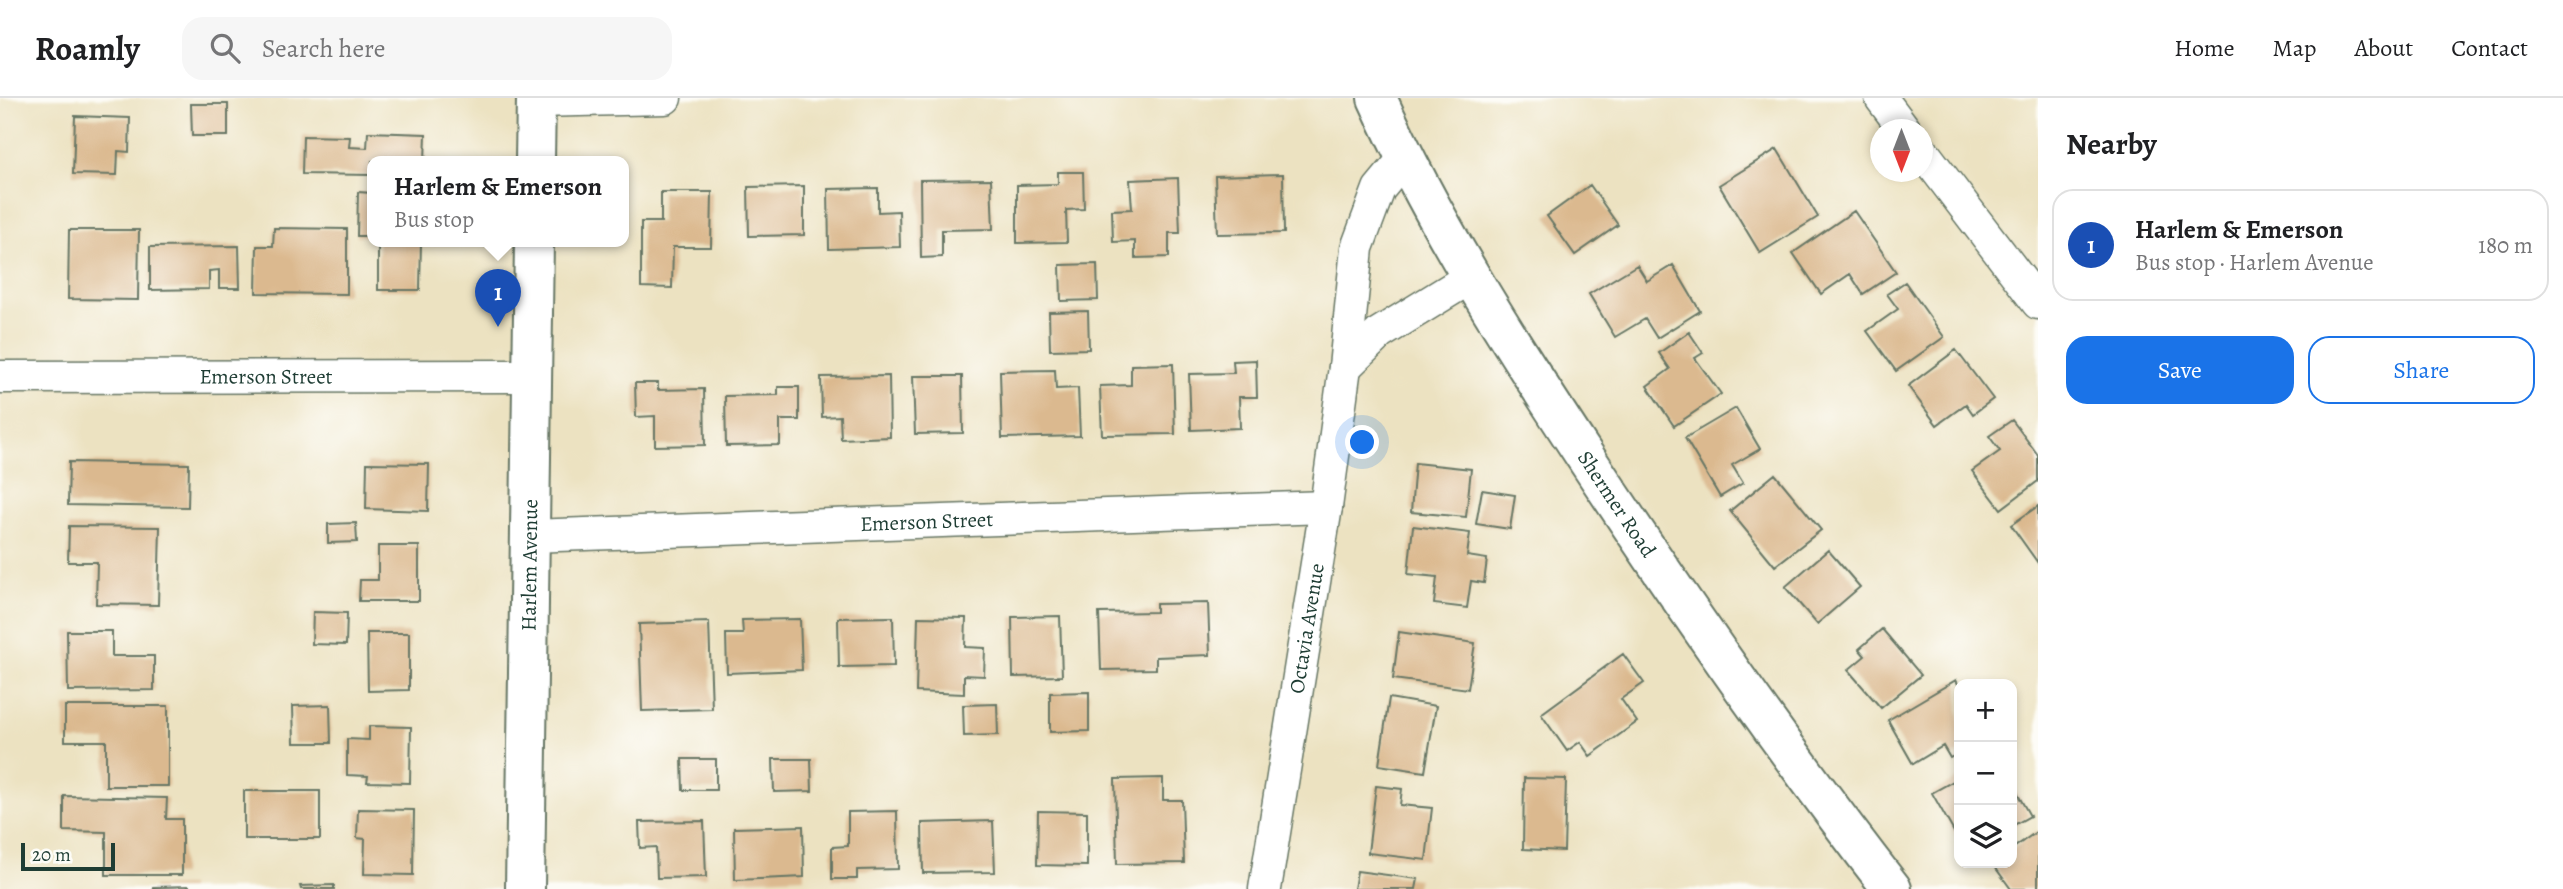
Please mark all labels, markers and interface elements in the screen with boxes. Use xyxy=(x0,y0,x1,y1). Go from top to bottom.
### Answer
search box xyxy=(182,17,672,80)
text: Roamly xyxy=(35,26,140,71)
icon: search xyxy=(206,29,244,67)
text: Search here xyxy=(262,31,385,66)
text: Home xyxy=(2174,32,2235,64)
text: Map xyxy=(2273,32,2317,64)
text: About xyxy=(2355,32,2413,64)
text: Contact xyxy=(2451,32,2528,64)
north arrow xyxy=(1870,119,1933,182)
text: Nearby xyxy=(2066,124,2157,164)
popup xyxy=(367,156,629,247)
text: Harlem & Emerson xyxy=(394,169,602,204)
text: Bus stop xyxy=(394,204,474,235)
text: Harlem & Emerson xyxy=(2135,212,2343,247)
text: 1 xyxy=(2087,230,2095,261)
text: 180 m xyxy=(2478,230,2533,261)
text: Bus stop · Harlem Avenue xyxy=(2135,247,2374,278)
pin: 1 xyxy=(475,269,521,327)
button: Save xyxy=(2066,336,2294,404)
button: Share xyxy=(2308,336,2535,404)
street label: Emerson Street xyxy=(199,362,333,391)
your location xyxy=(1345,425,1379,459)
street label: Shermer Road xyxy=(1571,445,1663,563)
street label: Harlem Avenue xyxy=(515,499,544,631)
street label: Emerson Street xyxy=(860,505,994,538)
street label: Octavia Avenue xyxy=(1282,561,1331,696)
map controls xyxy=(1954,679,2017,868)
button: + xyxy=(1954,679,2017,742)
button: − xyxy=(1954,742,2017,805)
button: layers xyxy=(1954,805,2017,868)
scale bar xyxy=(21,840,116,872)
text: 20 m xyxy=(32,842,71,868)

